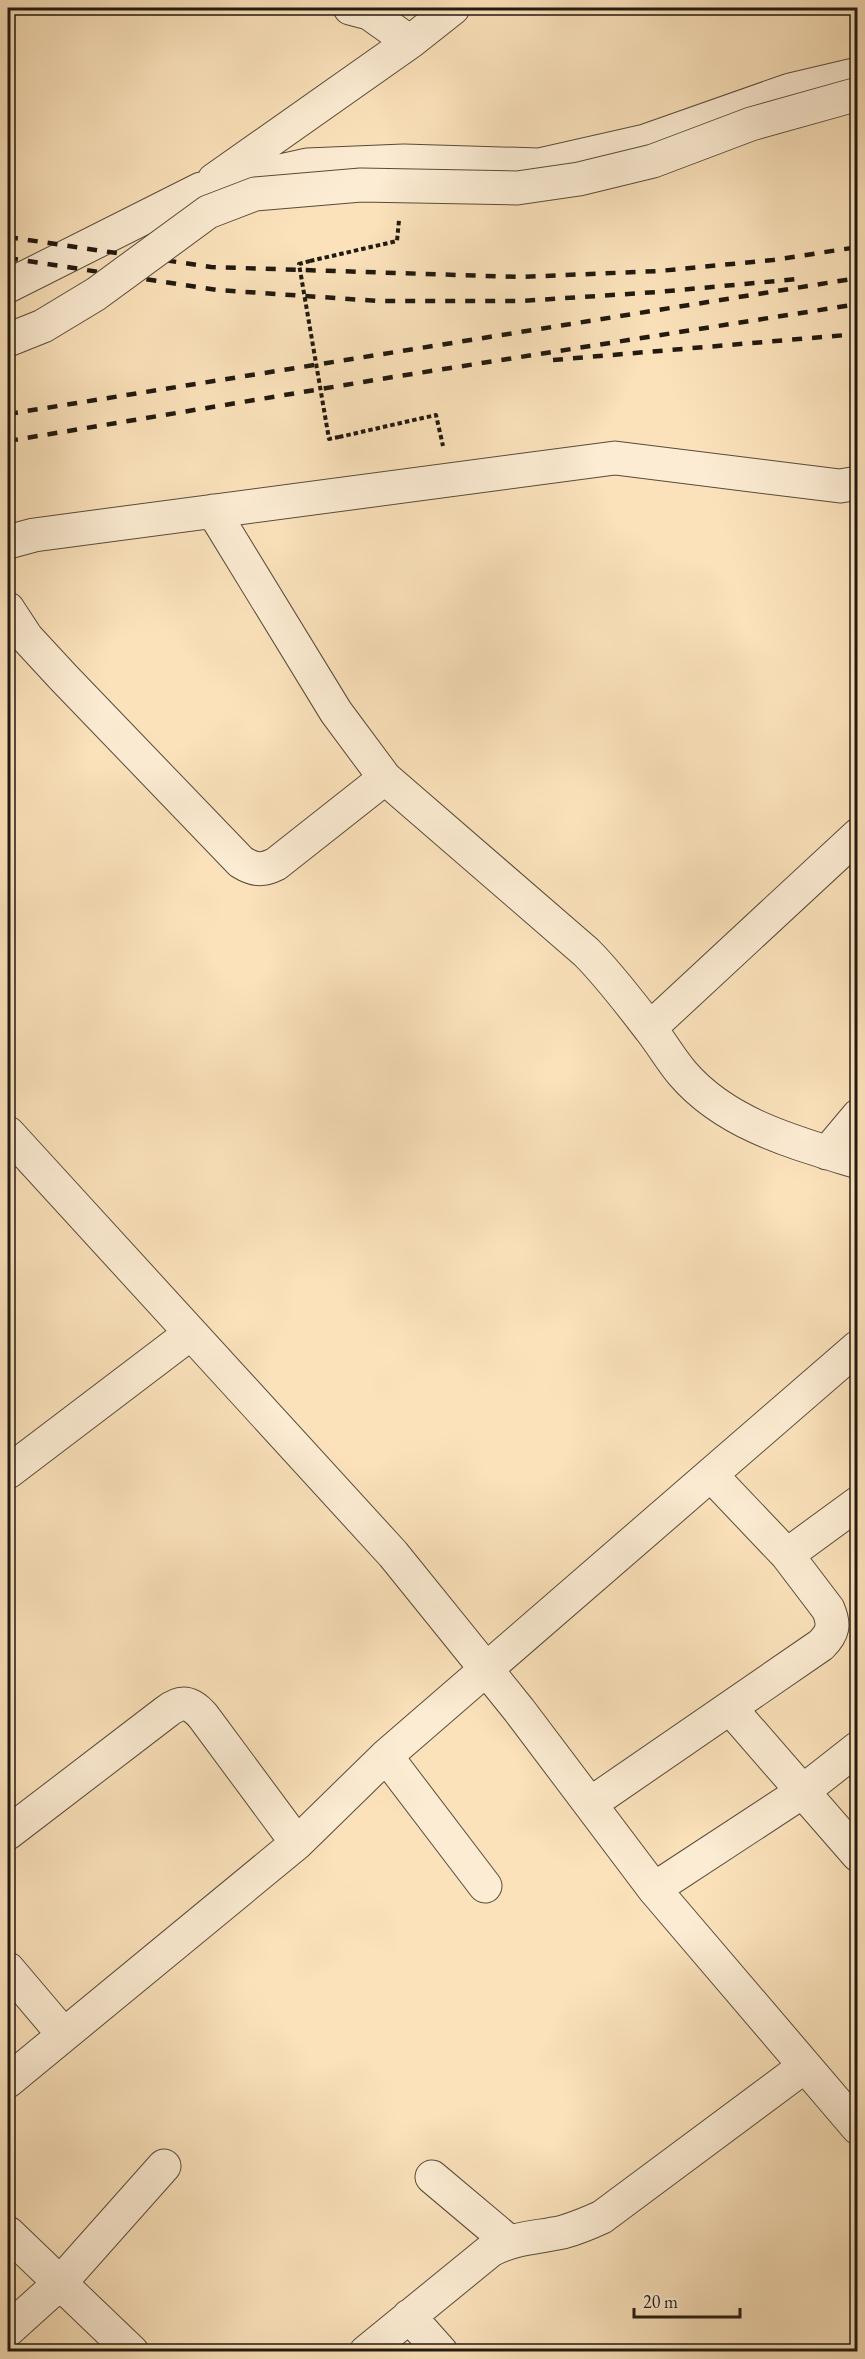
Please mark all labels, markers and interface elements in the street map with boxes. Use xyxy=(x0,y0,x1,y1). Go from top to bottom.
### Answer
scale bar xyxy=(634,2281,740,2319)
text: 20 m xyxy=(643,2290,678,2313)

